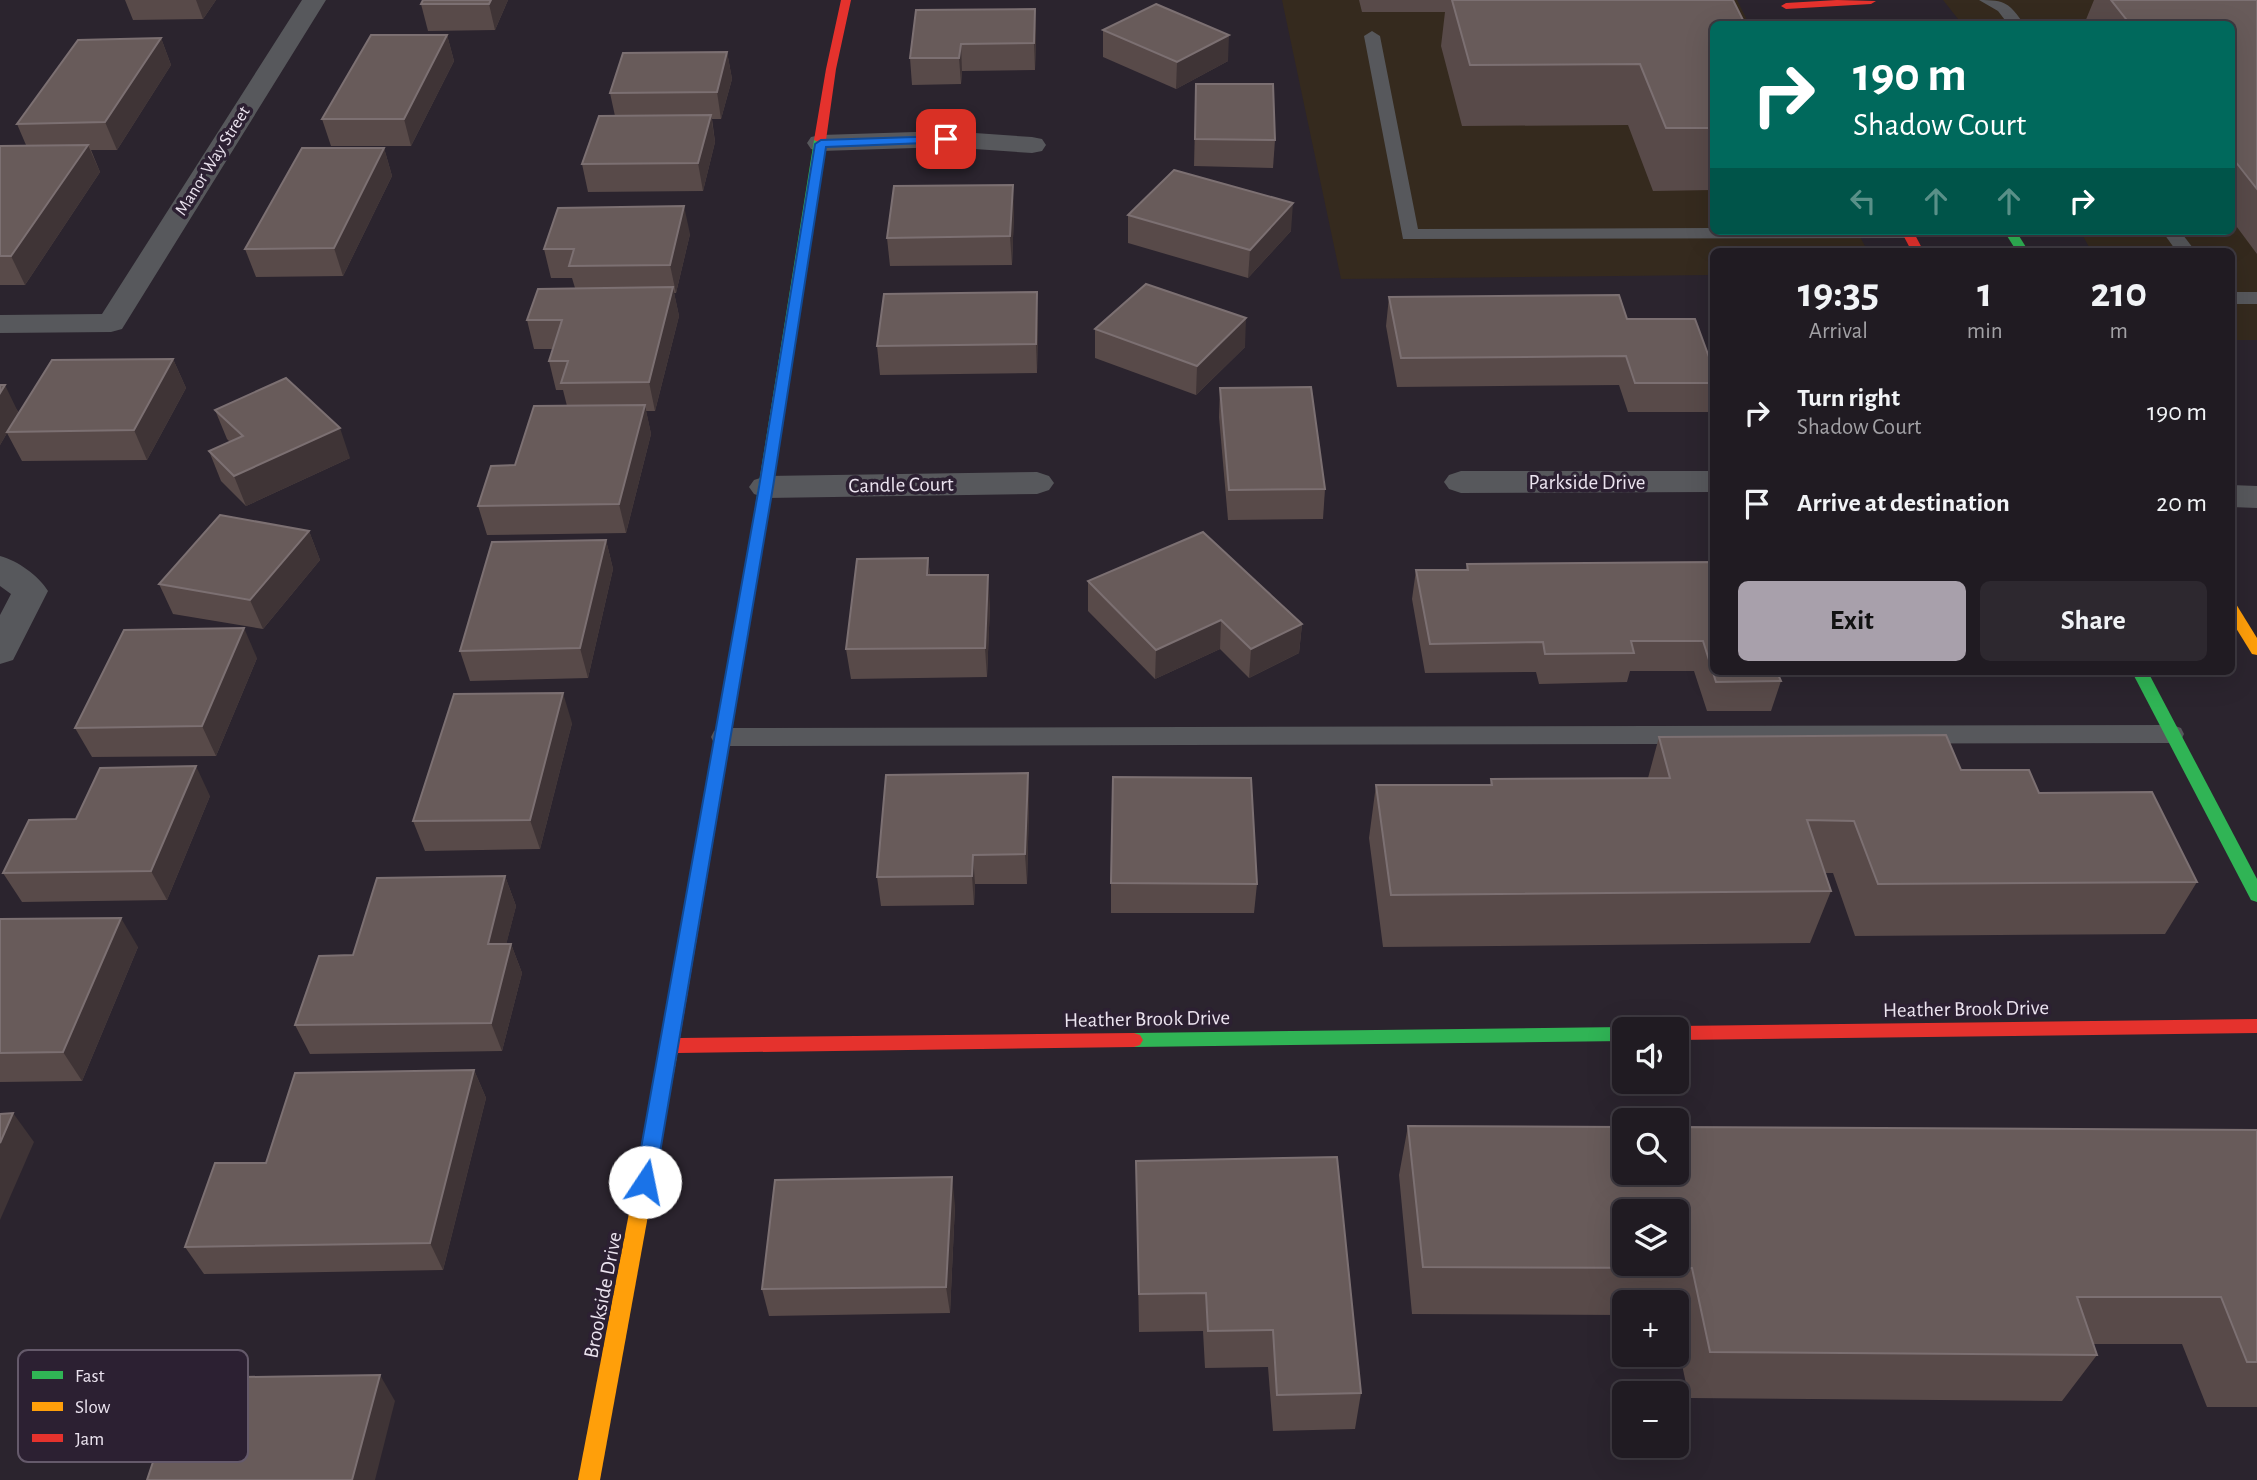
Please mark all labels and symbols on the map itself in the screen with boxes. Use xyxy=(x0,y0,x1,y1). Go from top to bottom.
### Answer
street label: Manor Way Street xyxy=(172,103,254,219)
pin xyxy=(916,109,976,169)
street label: Parkside Drive xyxy=(1529,472,1645,493)
street label: Candle Court xyxy=(848,474,954,496)
street label: Heather Brook Drive xyxy=(1883,997,2049,1021)
street label: Heather Brook Drive xyxy=(1064,1007,1230,1031)
position arrow xyxy=(608,1145,682,1219)
street label: Brookside Drive xyxy=(580,1230,626,1360)
legend xyxy=(18,1350,248,1462)
text: Fast xyxy=(75,1367,105,1386)
text: Slow xyxy=(75,1398,111,1417)
text: Jam xyxy=(75,1430,104,1449)

